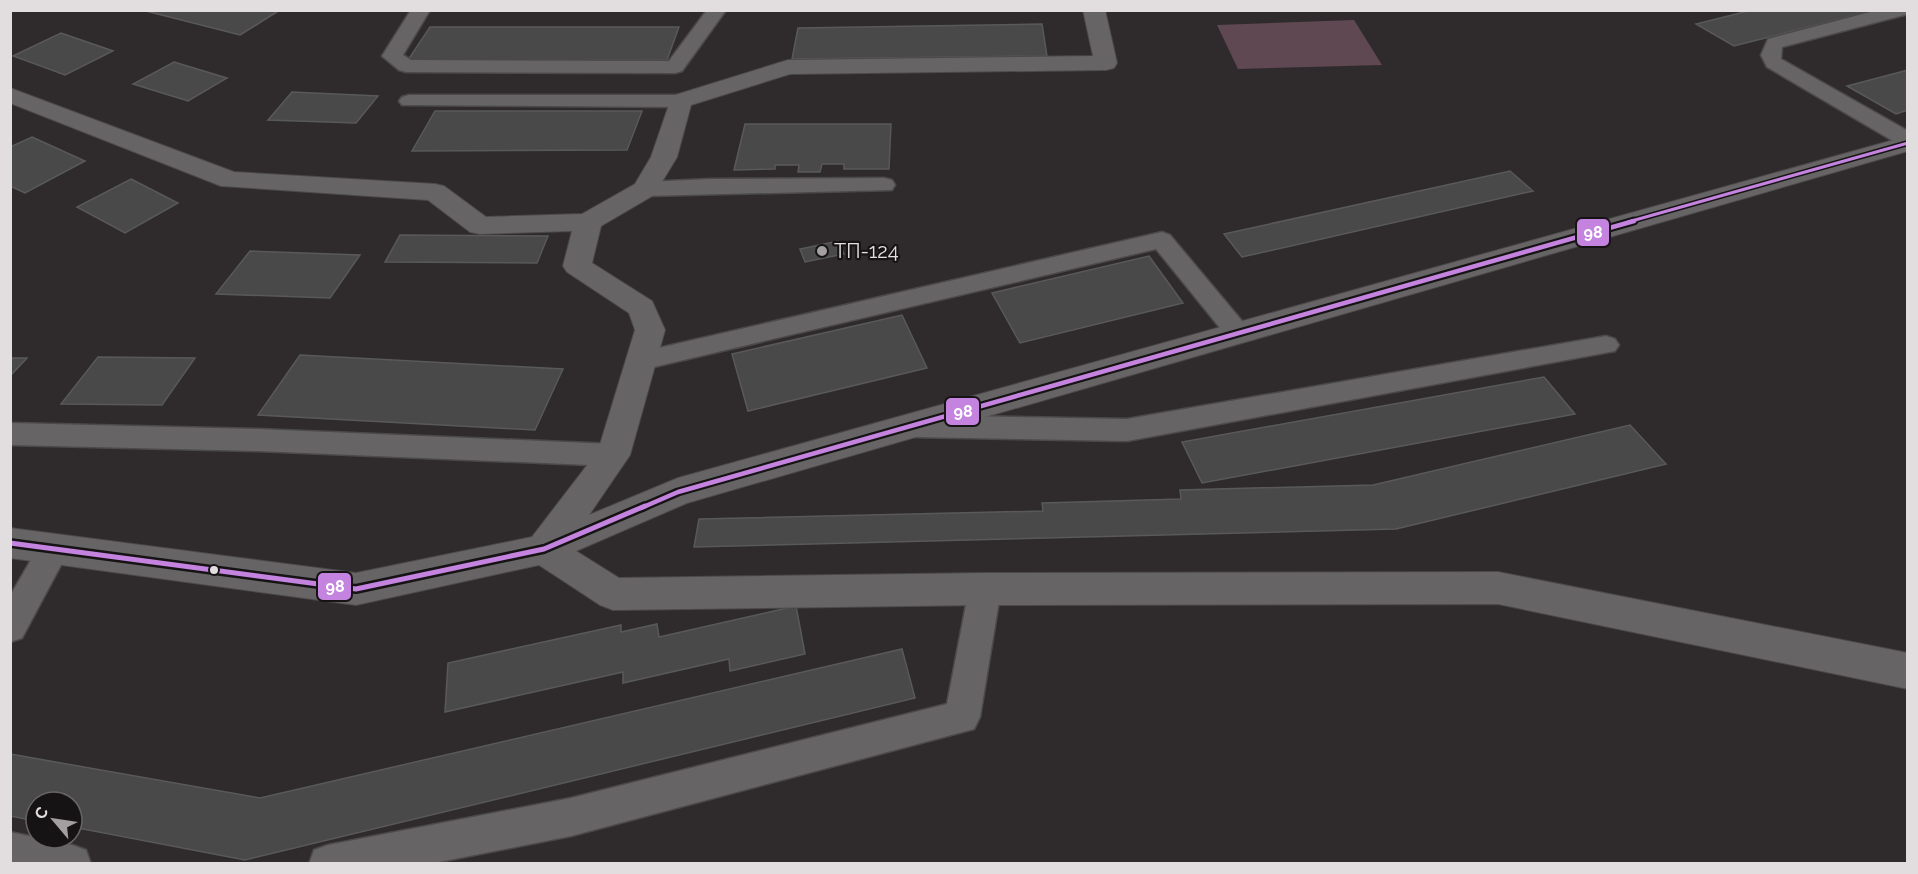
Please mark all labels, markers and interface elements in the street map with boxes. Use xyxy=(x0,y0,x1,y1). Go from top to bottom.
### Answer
line badge: 98 xyxy=(1576,218,1610,247)
text: 98 xyxy=(1583,223,1603,242)
place label: ТП-124 xyxy=(834,239,899,263)
marker: ТП-124 xyxy=(815,244,829,258)
line badge: 98 xyxy=(945,397,980,426)
text: 98 xyxy=(953,402,973,421)
unlabelled marker xyxy=(208,564,220,576)
line badge: 98 xyxy=(317,572,352,601)
text: 98 xyxy=(325,577,345,596)
north arrow xyxy=(24,790,84,850)
text: С xyxy=(30,804,52,822)

